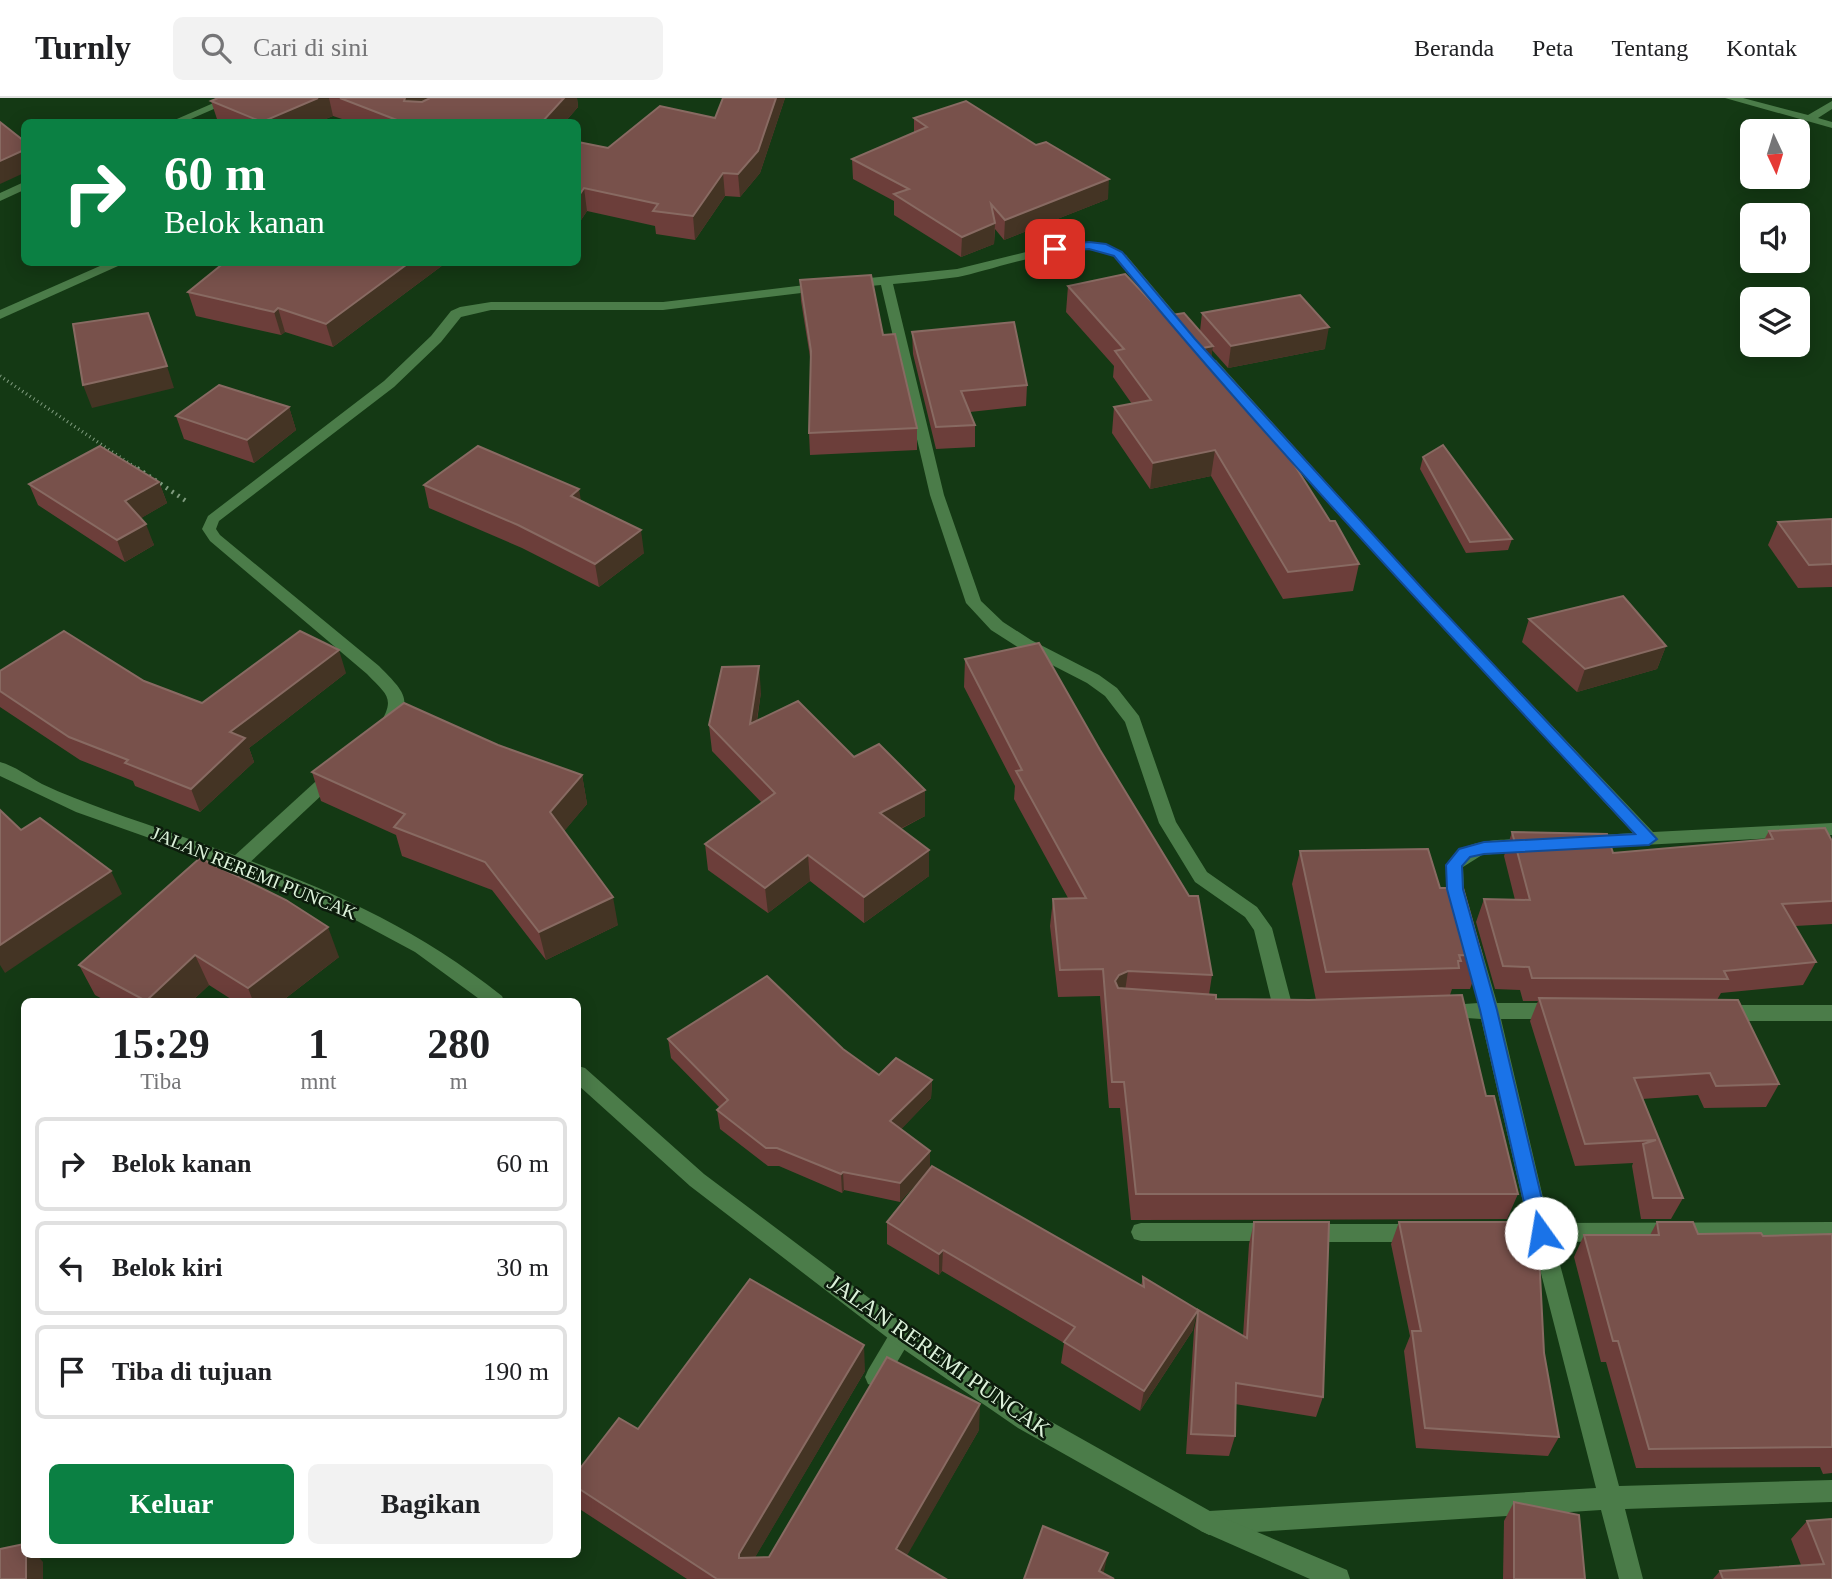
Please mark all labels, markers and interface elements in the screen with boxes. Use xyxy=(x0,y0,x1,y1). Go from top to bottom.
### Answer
search box xyxy=(173,17,663,80)
icon: search xyxy=(197,29,235,67)
text: Turnly xyxy=(35,30,131,66)
text: Cari di sini xyxy=(253,33,369,62)
text: Beranda xyxy=(1414,35,1494,61)
text: Peta xyxy=(1532,35,1573,61)
text: Tentang xyxy=(1611,35,1688,61)
text: Kontak xyxy=(1726,35,1797,61)
north arrow xyxy=(1740,119,1810,189)
map controls xyxy=(1740,119,1810,357)
text: 60 m xyxy=(164,146,266,201)
icon: right xyxy=(49,147,140,238)
button: sound xyxy=(1740,203,1810,273)
text: Belok kanan xyxy=(164,204,325,240)
pin xyxy=(1025,219,1085,279)
icon: arrive xyxy=(1036,230,1074,268)
button: layers xyxy=(1740,287,1810,357)
street label: JALAN REREMI PUNCAK xyxy=(148,822,360,924)
text: 15:29 xyxy=(112,1021,210,1067)
text: 1 xyxy=(308,1021,329,1067)
text: 280 xyxy=(427,1021,490,1067)
text: Tiba xyxy=(140,1069,181,1094)
text: mnt xyxy=(301,1069,336,1094)
text: m xyxy=(450,1069,468,1094)
icon: right xyxy=(53,1145,91,1183)
text: Belok kanan xyxy=(112,1149,251,1178)
text: 60 m xyxy=(496,1149,549,1178)
position arrow xyxy=(1504,1196,1578,1270)
icon: left xyxy=(53,1249,91,1287)
text: Belok kiri xyxy=(112,1253,223,1282)
text: 30 m xyxy=(496,1253,549,1282)
street label: JALAN REREMI PUNCAK xyxy=(823,1270,1055,1443)
icon: arrive xyxy=(53,1353,91,1391)
text: Tiba di tujuan xyxy=(112,1357,272,1386)
text: 190 m xyxy=(483,1357,549,1386)
button: Keluar xyxy=(49,1464,294,1544)
button: Bagikan xyxy=(308,1464,553,1544)

